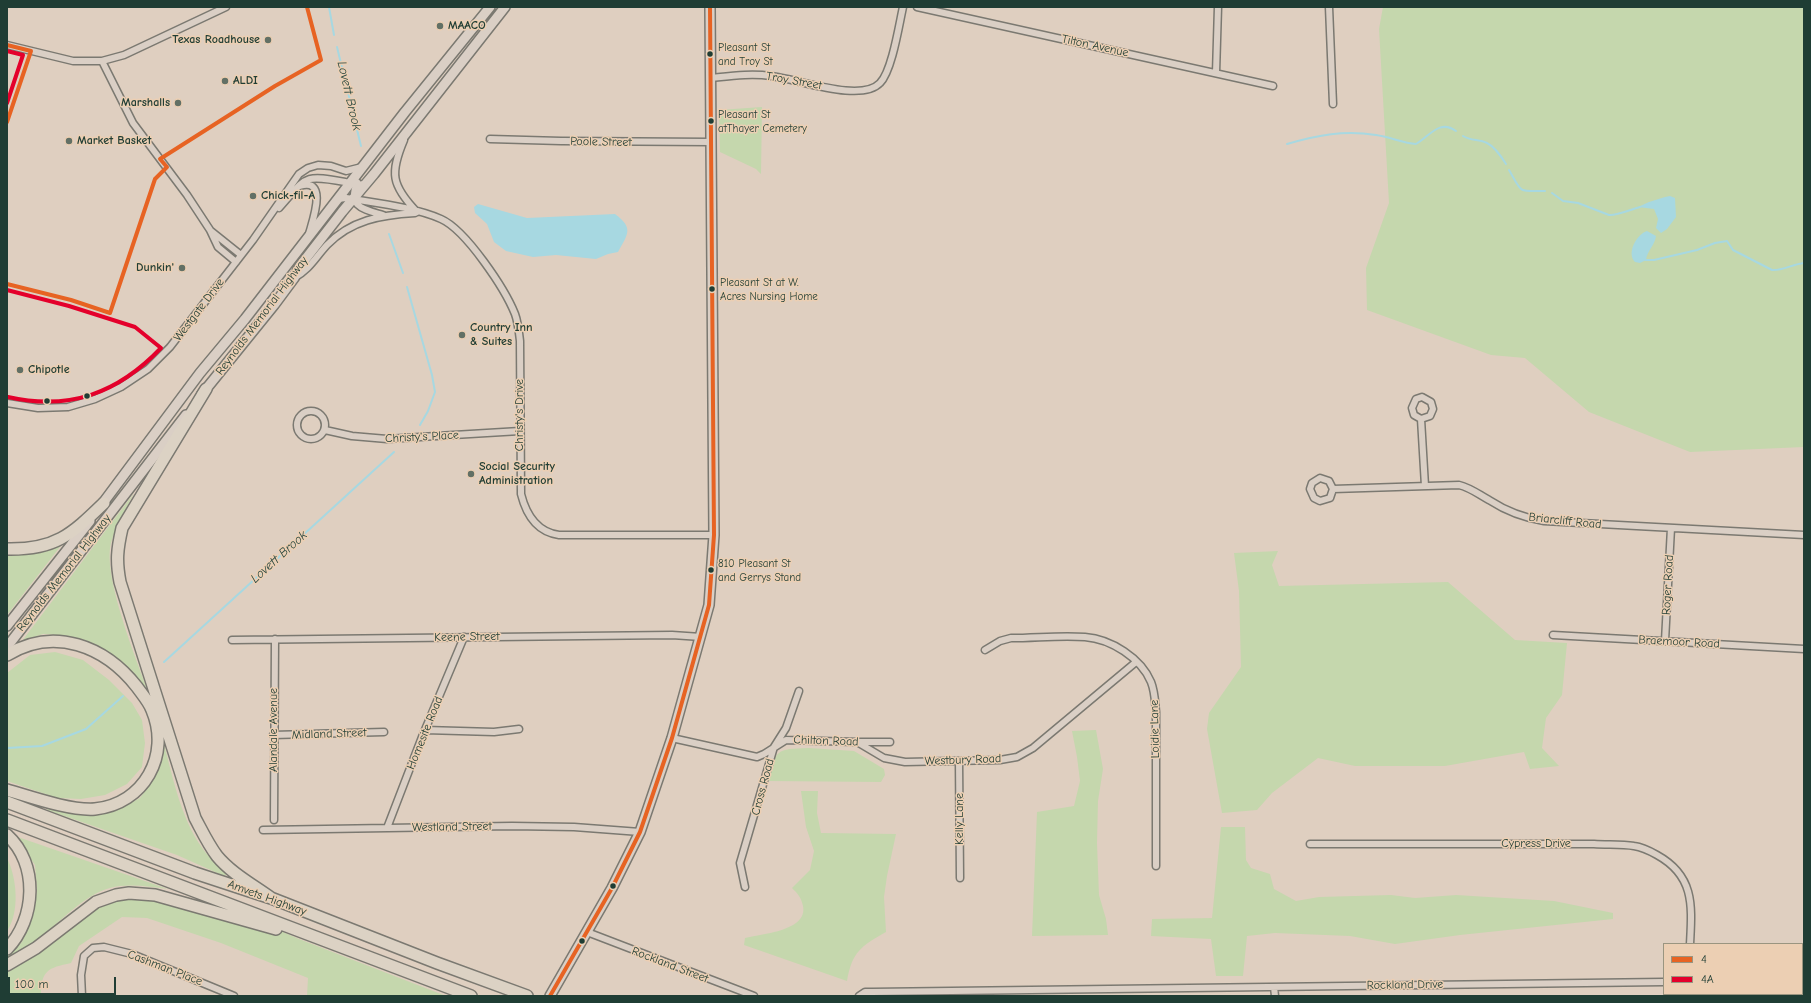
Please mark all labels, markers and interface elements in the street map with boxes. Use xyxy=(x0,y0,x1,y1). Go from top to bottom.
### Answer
place label: MAACO xyxy=(448,19,486,33)
marker: MAACO xyxy=(435,21,445,31)
street label: Tilton Avenue xyxy=(1060,32,1130,60)
place label: Texas Roadhouse xyxy=(172,33,260,47)
marker: Texas Roadhouse xyxy=(263,35,273,45)
place label: Pleasant St and Troy St xyxy=(718,41,773,67)
marker: Pleasant St and Troy St xyxy=(705,49,715,59)
water label: Lovett Brook xyxy=(333,60,365,132)
street label: Troy Street xyxy=(765,69,823,93)
place label: ALDI xyxy=(233,74,258,88)
marker: ALDI xyxy=(220,76,230,86)
place label: Marshalls xyxy=(121,96,170,110)
marker: Marshalls xyxy=(173,98,183,108)
place label: Pleasant St atThayer Cemetery xyxy=(718,108,807,134)
marker: Pleasant St atThayer Cemetery xyxy=(706,116,716,126)
place label: Market Basket xyxy=(77,134,151,148)
street label: Poole Street xyxy=(570,134,632,150)
marker: Market Basket xyxy=(64,136,74,146)
place label: Chick-fil-A xyxy=(261,189,315,203)
marker: Chick-fil-A xyxy=(248,191,258,201)
street label: Reynolds Memorial Highway xyxy=(213,254,311,378)
place label: Dunkin' xyxy=(136,261,174,275)
marker: Dunkin' xyxy=(177,263,187,273)
street label: Westgate Drive xyxy=(171,276,227,344)
place label: Pleasant St at W. Acres Nursing Home xyxy=(720,276,818,302)
marker: Pleasant St at W. Acres Nursing Home xyxy=(707,284,717,294)
place label: Country Inn & Suites xyxy=(470,321,533,349)
marker: Country Inn & Suites xyxy=(457,330,467,340)
place label: Chipotle xyxy=(28,363,70,377)
marker: Chipotle xyxy=(15,365,25,375)
street label: Christy's Drive xyxy=(513,379,527,451)
unlabelled marker xyxy=(82,391,92,401)
unlabelled marker xyxy=(42,396,52,406)
street label: Christy's Place xyxy=(385,428,459,446)
place label: Social Security Administration xyxy=(479,460,555,488)
marker: Social Security Administration xyxy=(466,469,476,479)
street label: Briarcliff Road xyxy=(1528,510,1602,532)
street label: Reynolds Memorial Highway xyxy=(14,512,114,634)
water label: Lovett Brook xyxy=(248,528,310,586)
street label: Roger Road xyxy=(1659,554,1677,616)
place label: 810 Pleasant St and Gerrys Stand xyxy=(718,557,801,583)
marker: 810 Pleasant St and Gerrys Stand xyxy=(706,565,716,575)
street label: Keene Street xyxy=(434,629,500,645)
street label: Braemoor Road xyxy=(1638,633,1720,651)
street label: Alandale Avenue xyxy=(267,688,281,772)
street label: Homesite Road xyxy=(404,694,446,772)
street label: Loidie Lane xyxy=(1147,700,1163,758)
street label: Midland Street xyxy=(291,725,367,743)
street label: Chilton Road xyxy=(793,733,859,749)
street label: Westbury Road xyxy=(924,751,1002,769)
street label: Cross Road xyxy=(749,757,777,817)
street label: Kelly Lane xyxy=(953,793,967,845)
street label: Westland Street xyxy=(412,819,492,835)
street label: Cypress Drive xyxy=(1501,837,1571,851)
street label: Amvets Highway xyxy=(226,877,308,919)
unlabelled marker xyxy=(608,881,618,891)
unlabelled marker xyxy=(577,936,587,946)
legend xyxy=(1663,943,1803,995)
street label: Rockland Street xyxy=(630,944,710,986)
street label: Cashman Place xyxy=(126,947,204,989)
text: 4 xyxy=(1701,952,1707,966)
scale bar xyxy=(10,969,118,995)
text: 4A xyxy=(1701,972,1714,986)
text: 100 m xyxy=(15,977,48,991)
street label: Rockland Drive xyxy=(1367,977,1443,993)

